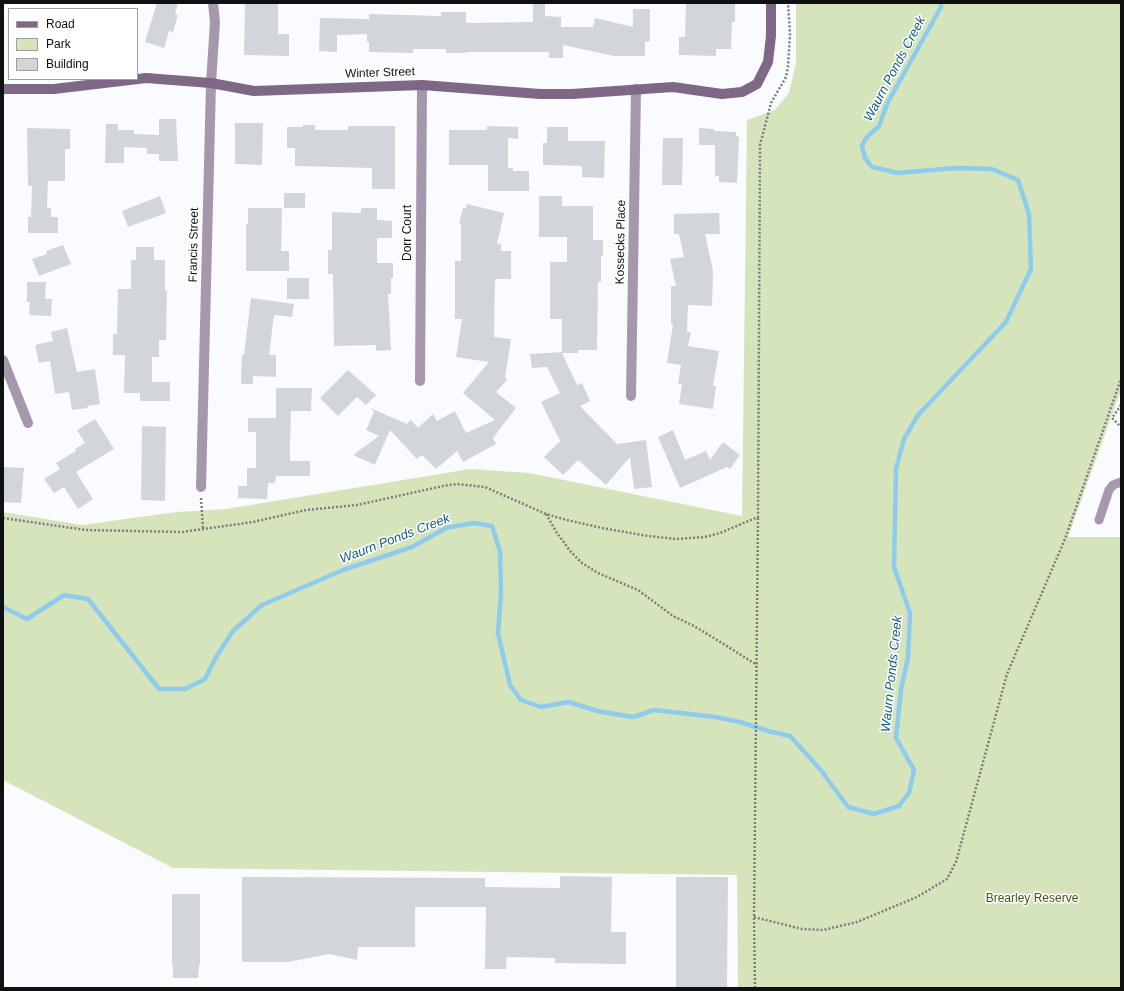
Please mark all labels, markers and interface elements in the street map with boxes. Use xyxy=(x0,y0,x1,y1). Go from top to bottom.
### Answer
legend xyxy=(8,8,138,80)
water label: Waurn Ponds Creek xyxy=(861,14,929,124)
text: Road xyxy=(46,17,75,31)
text: Park xyxy=(46,37,71,51)
text: Building xyxy=(46,57,89,71)
street label: Winter Street xyxy=(345,65,415,81)
street label: Kossecks Place xyxy=(613,200,629,284)
street label: Dorr Court xyxy=(401,205,415,261)
street label: Francis Street xyxy=(186,208,202,282)
water label: Waurn Ponds Creek xyxy=(338,511,452,567)
water label: Waurn Ponds Creek xyxy=(878,615,906,733)
park label: Brearley Reserve xyxy=(986,892,1078,906)

